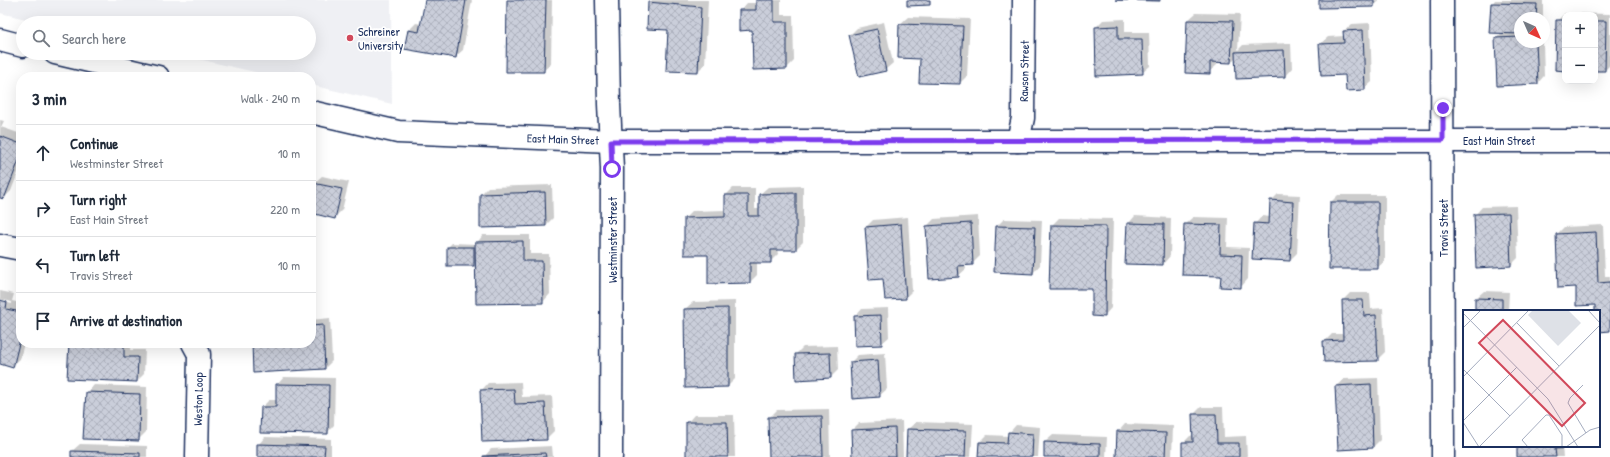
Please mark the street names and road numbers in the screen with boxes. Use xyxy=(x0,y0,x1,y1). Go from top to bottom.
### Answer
street label: Rawson Street xyxy=(1015,39,1033,102)
street label: East Main Street xyxy=(527,129,600,149)
street label: East Main Street xyxy=(1463,132,1536,149)
street label: Westminster Street xyxy=(604,196,621,283)
street label: Travis Street xyxy=(1435,198,1452,257)
street label: Weston Loop xyxy=(189,372,207,426)

